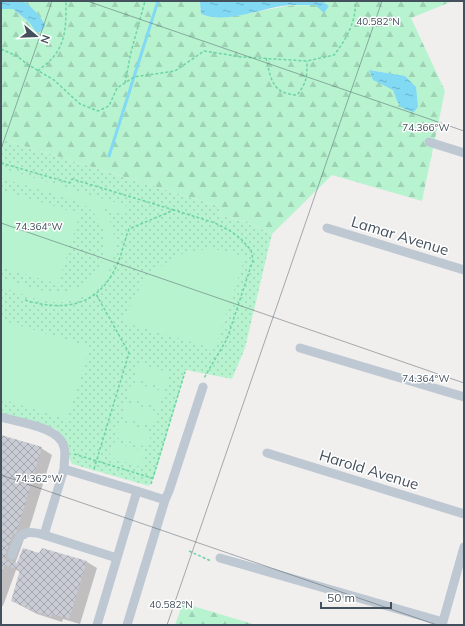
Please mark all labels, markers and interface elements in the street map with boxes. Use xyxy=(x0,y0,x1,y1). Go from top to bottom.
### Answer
text: 40.582°N xyxy=(356,15,400,28)
north arrow xyxy=(16,16,56,56)
text: N xyxy=(37,33,53,45)
text: 74.366°W xyxy=(402,121,450,134)
street label: Lamar Avenue xyxy=(349,212,451,259)
text: 74.364°W xyxy=(15,220,63,233)
text: 74.364°W xyxy=(402,372,450,385)
street label: Harold Avenue xyxy=(317,445,421,494)
text: 74.362°W xyxy=(15,472,63,485)
scale bar xyxy=(321,584,391,610)
text: 50 m xyxy=(327,590,355,605)
text: 40.582°N xyxy=(149,598,193,611)

